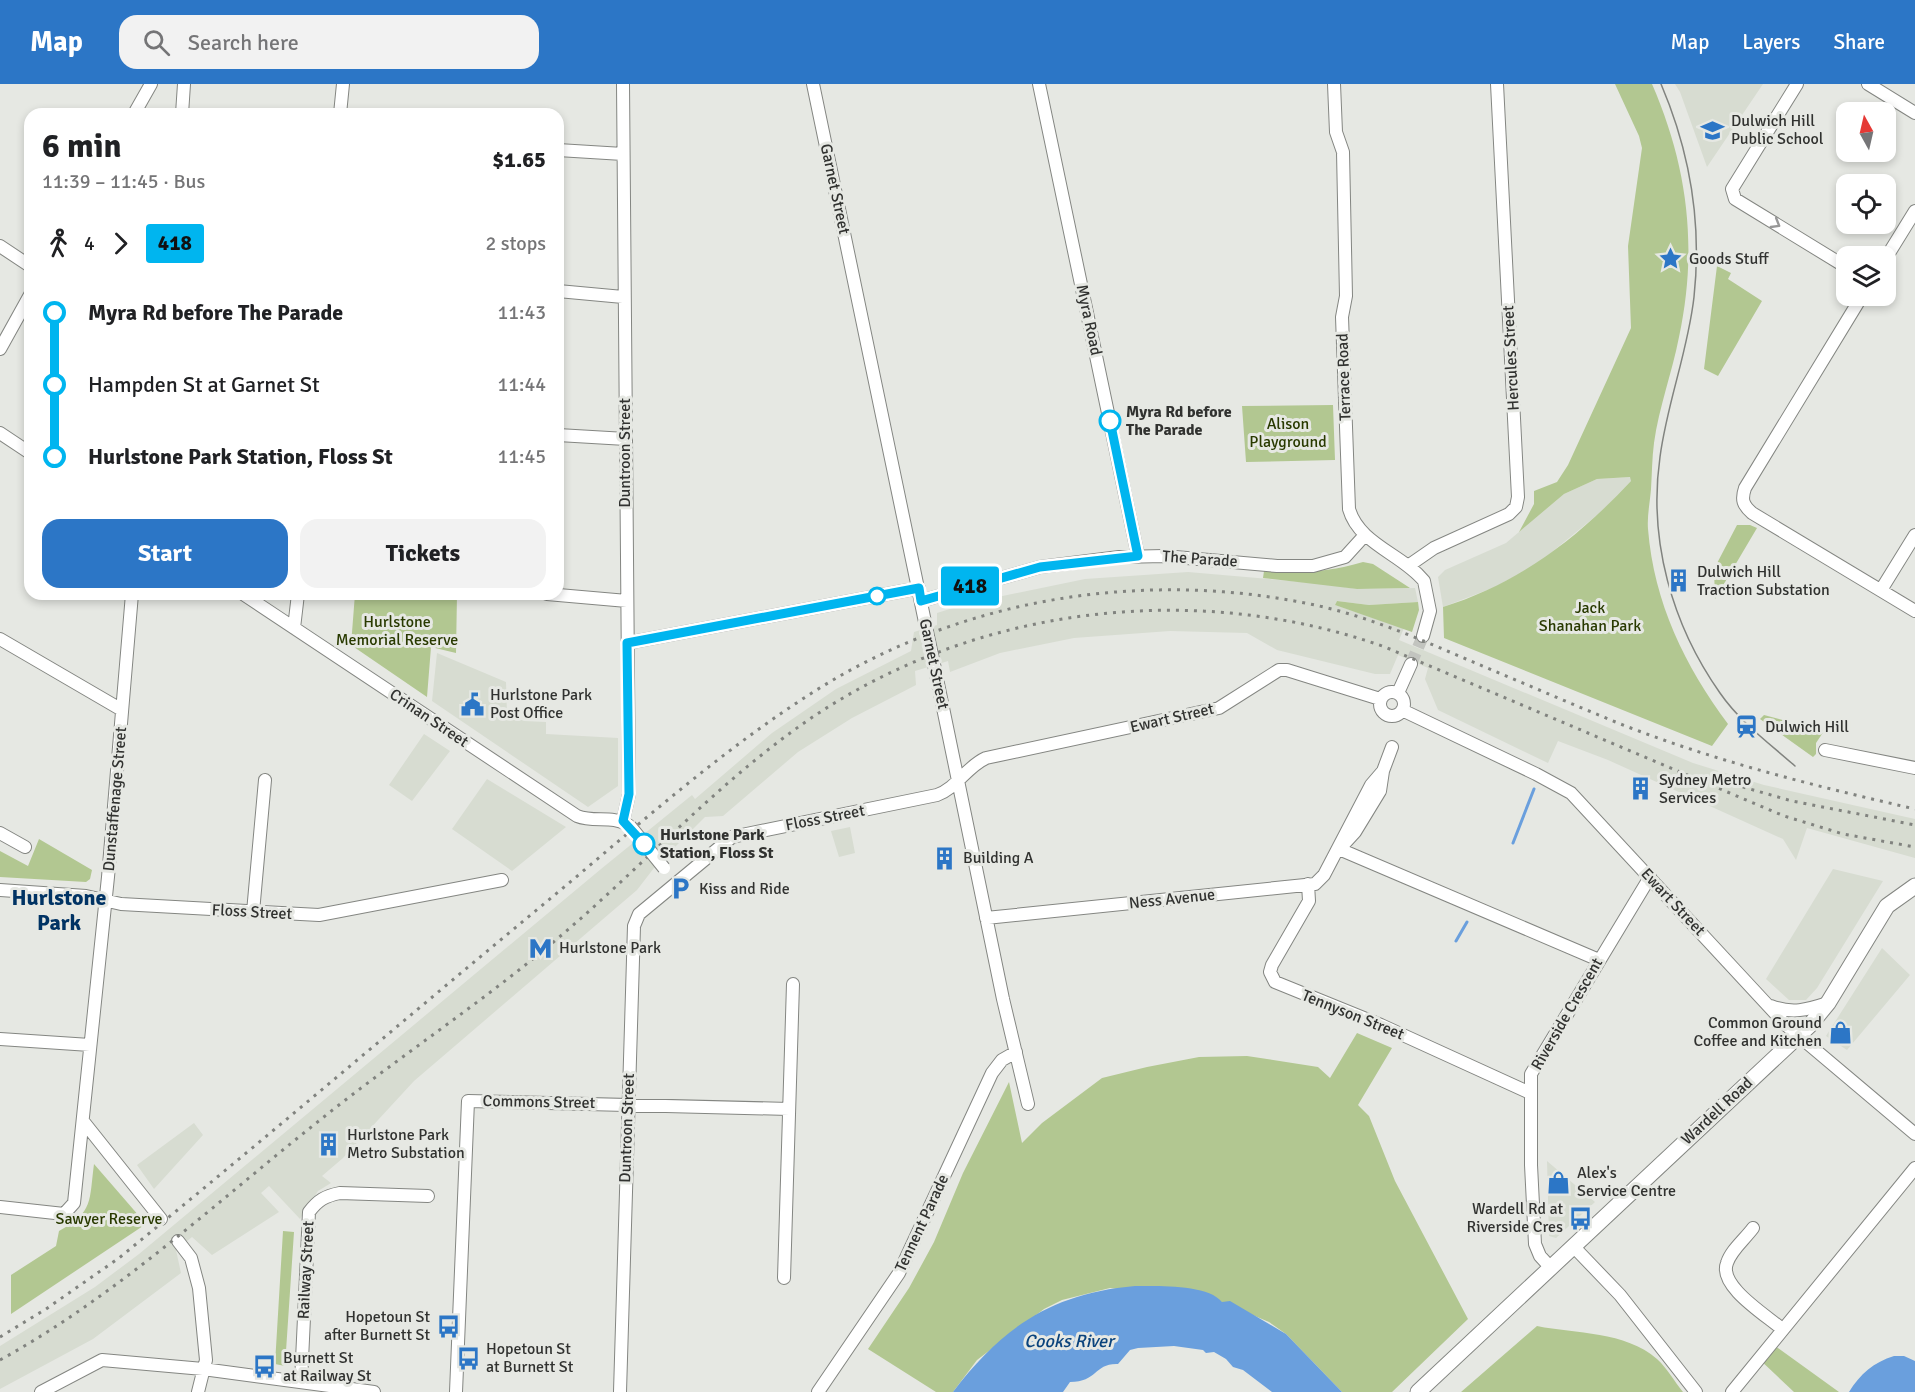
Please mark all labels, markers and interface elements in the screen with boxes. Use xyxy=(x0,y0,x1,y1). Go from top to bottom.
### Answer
search box xyxy=(119,15,539,69)
text: Map xyxy=(30,25,83,59)
icon: search xyxy=(140,26,173,59)
text: Search here xyxy=(188,29,299,56)
text: Map xyxy=(1671,29,1709,55)
text: Layers xyxy=(1742,29,1800,55)
text: Share xyxy=(1833,29,1885,55)
north arrow xyxy=(1836,102,1896,162)
map controls xyxy=(1836,102,1896,306)
place label: Dulwich Hill Public School xyxy=(1731,111,1824,149)
school or university icon: Dulwich Hill Public School xyxy=(1700,117,1726,143)
text: 6 min xyxy=(42,126,122,167)
street label: Garnet Street xyxy=(816,142,854,236)
text: $1.65 xyxy=(492,146,546,173)
text: 11:39 – 11:45 · Bus xyxy=(42,169,205,194)
button: locate xyxy=(1836,174,1896,234)
one-way arrow xyxy=(1770,217,1780,229)
icon: walk xyxy=(42,227,75,260)
icon: forward xyxy=(104,227,137,260)
text: 418 xyxy=(158,230,192,256)
text: 4 xyxy=(84,231,95,256)
text: 2 stops xyxy=(485,231,546,256)
place icon: Goods Stuff xyxy=(1658,246,1684,272)
button: layers xyxy=(1836,246,1896,306)
place label: Goods Stuff xyxy=(1689,249,1769,269)
street label: Myra Road xyxy=(1072,283,1106,357)
text: Myra Rd before The Parade xyxy=(88,299,343,326)
text: 11:43 xyxy=(497,300,546,325)
street label: Hercules Street xyxy=(1498,304,1524,411)
street label: Terrace Road xyxy=(1332,333,1356,421)
text: Hampden St at Garnet St xyxy=(88,371,320,398)
text: 11:44 xyxy=(497,372,546,397)
street label: Duntroon Street xyxy=(615,398,635,508)
place label: Myra Rd before The Parade xyxy=(1126,402,1232,440)
marker: Myra Rd before The Parade xyxy=(1099,410,1121,432)
park label: Alison Playground xyxy=(1249,414,1327,452)
text: Hurlstone Park Station, Floss St xyxy=(88,443,393,470)
text: 11:45 xyxy=(497,444,546,469)
button: Start xyxy=(42,519,288,588)
button: Tickets xyxy=(300,519,546,588)
street label: The Parade xyxy=(1162,546,1238,572)
place label: Dulwich Hill Traction Substation xyxy=(1697,562,1830,600)
line badge: 418 xyxy=(936,566,1004,606)
building icon: Dulwich Hill Traction Substation xyxy=(1666,568,1692,594)
text: 418 xyxy=(953,573,987,599)
unlabelled marker xyxy=(868,587,886,605)
park label: Jack Shanahan Park xyxy=(1539,598,1641,636)
park label: Hurlstone Memorial Reserve xyxy=(336,612,458,650)
street label: Garnet Street xyxy=(915,617,953,711)
street label: Crinan Street xyxy=(386,684,473,752)
place label: Hurlstone Park Post Office xyxy=(490,685,592,723)
public building icon: Hurlstone Park Post Office xyxy=(459,691,485,717)
street label: Ewart Street xyxy=(1128,699,1216,737)
station icon: Dulwich Hill xyxy=(1734,714,1760,740)
place label: Dulwich Hill xyxy=(1765,717,1849,737)
street label: Dunstaffenage Street xyxy=(99,725,131,872)
place label: Sydney Metro Services xyxy=(1659,770,1751,808)
building icon: Sydney Metro Services xyxy=(1628,776,1654,802)
street label: Floss Street xyxy=(784,800,867,835)
place label: Hurlstone Park Station, Floss St xyxy=(660,825,773,863)
marker: Hurlstone Park Station, Floss St xyxy=(633,833,655,855)
building icon: Building A xyxy=(932,845,958,871)
place label: Building A xyxy=(963,848,1034,868)
street label: Ewart Street xyxy=(1637,864,1710,940)
parking icon: Kiss and Ride xyxy=(668,876,694,902)
place label: Kiss and Ride xyxy=(699,879,790,899)
district label: Hurlstone Park xyxy=(11,884,107,936)
street label: Ness Avenue xyxy=(1128,885,1216,913)
street label: Floss Street xyxy=(211,900,293,924)
metro station icon: Hurlstone Park xyxy=(528,935,554,961)
place label: Hurlstone Park xyxy=(559,938,661,958)
street label: Riverside Crescent xyxy=(1527,954,1607,1074)
street label: Tennyson Street xyxy=(1299,985,1407,1045)
place label: Common Ground Coffee and Kitchen xyxy=(1694,1013,1822,1051)
shop icon: Common Ground Coffee and Kitchen xyxy=(1827,1019,1853,1045)
street label: Duntroon Street xyxy=(615,1072,639,1183)
street label: Wardell Road xyxy=(1677,1073,1757,1149)
street label: Commons Street xyxy=(483,1091,596,1113)
place label: Hurlstone Park Metro Substation xyxy=(347,1125,465,1163)
building icon: Hurlstone Park Metro Substation xyxy=(316,1131,342,1157)
place label: Alex's Service Centre xyxy=(1577,1163,1676,1201)
shop icon: Alex's Service Centre xyxy=(1546,1169,1572,1195)
street label: Tennent Parade xyxy=(891,1171,953,1275)
place label: Wardell Rd at Riverside Cres xyxy=(1467,1199,1563,1237)
bus stop icon: Wardell Rd at Riverside Cres xyxy=(1568,1205,1594,1231)
park label: Sawyer Reserve xyxy=(56,1209,162,1229)
street label: Railway Street xyxy=(293,1220,319,1320)
place label: Hopetoun St after Burnett St xyxy=(324,1307,430,1345)
bus stop icon: Hopetoun St after Burnett St xyxy=(435,1313,461,1339)
water label: Cooks River xyxy=(1024,1330,1116,1352)
place label: Hopetoun St at Burnett St xyxy=(486,1339,574,1377)
bus stop icon: Hopetoun St at Burnett St xyxy=(455,1345,481,1371)
place label: Burnett St at Railway St xyxy=(283,1348,372,1386)
bus stop icon: Burnett St at Railway St xyxy=(252,1354,278,1380)

